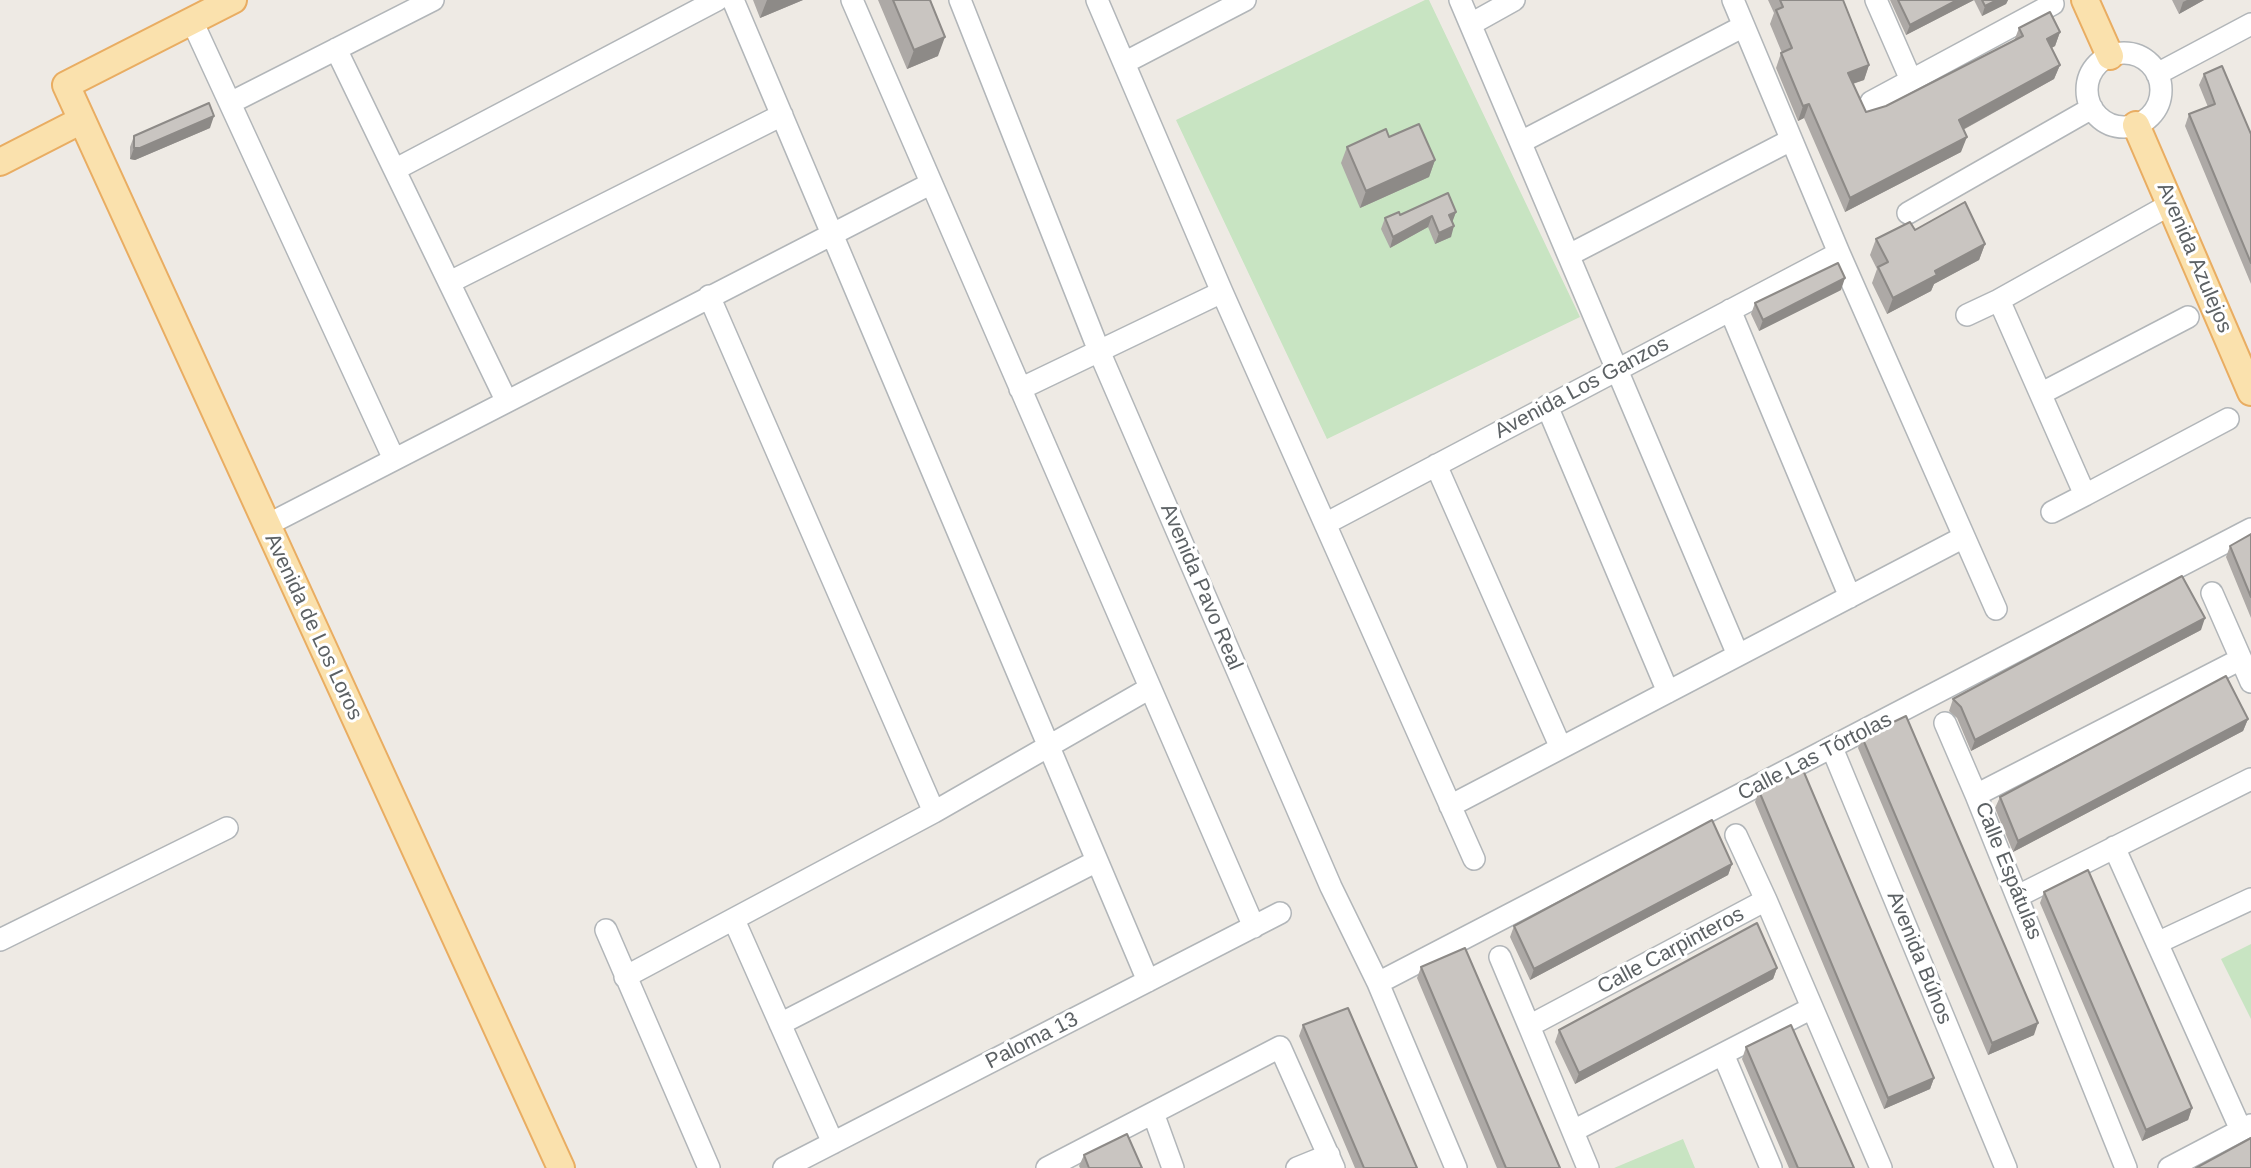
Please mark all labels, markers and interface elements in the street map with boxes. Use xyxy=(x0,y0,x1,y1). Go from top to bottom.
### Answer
street label: Avenida Azulejos xyxy=(2151,179,2237,337)
street label: Avenida Los Ganzos xyxy=(1491,331,1673,445)
street label: Avenida Pavo Real xyxy=(1155,500,1247,674)
street label: Avenida de Los Loros xyxy=(259,530,367,724)
street label: Calle Las Tórtolas xyxy=(1734,707,1896,807)
street label: Calle Espátulas xyxy=(1969,799,2047,943)
street label: Avenida Búhos xyxy=(1881,888,1957,1028)
street label: Calle Carpinteros xyxy=(1593,902,1749,1000)
street label: Paloma 13 xyxy=(982,1007,1082,1075)

